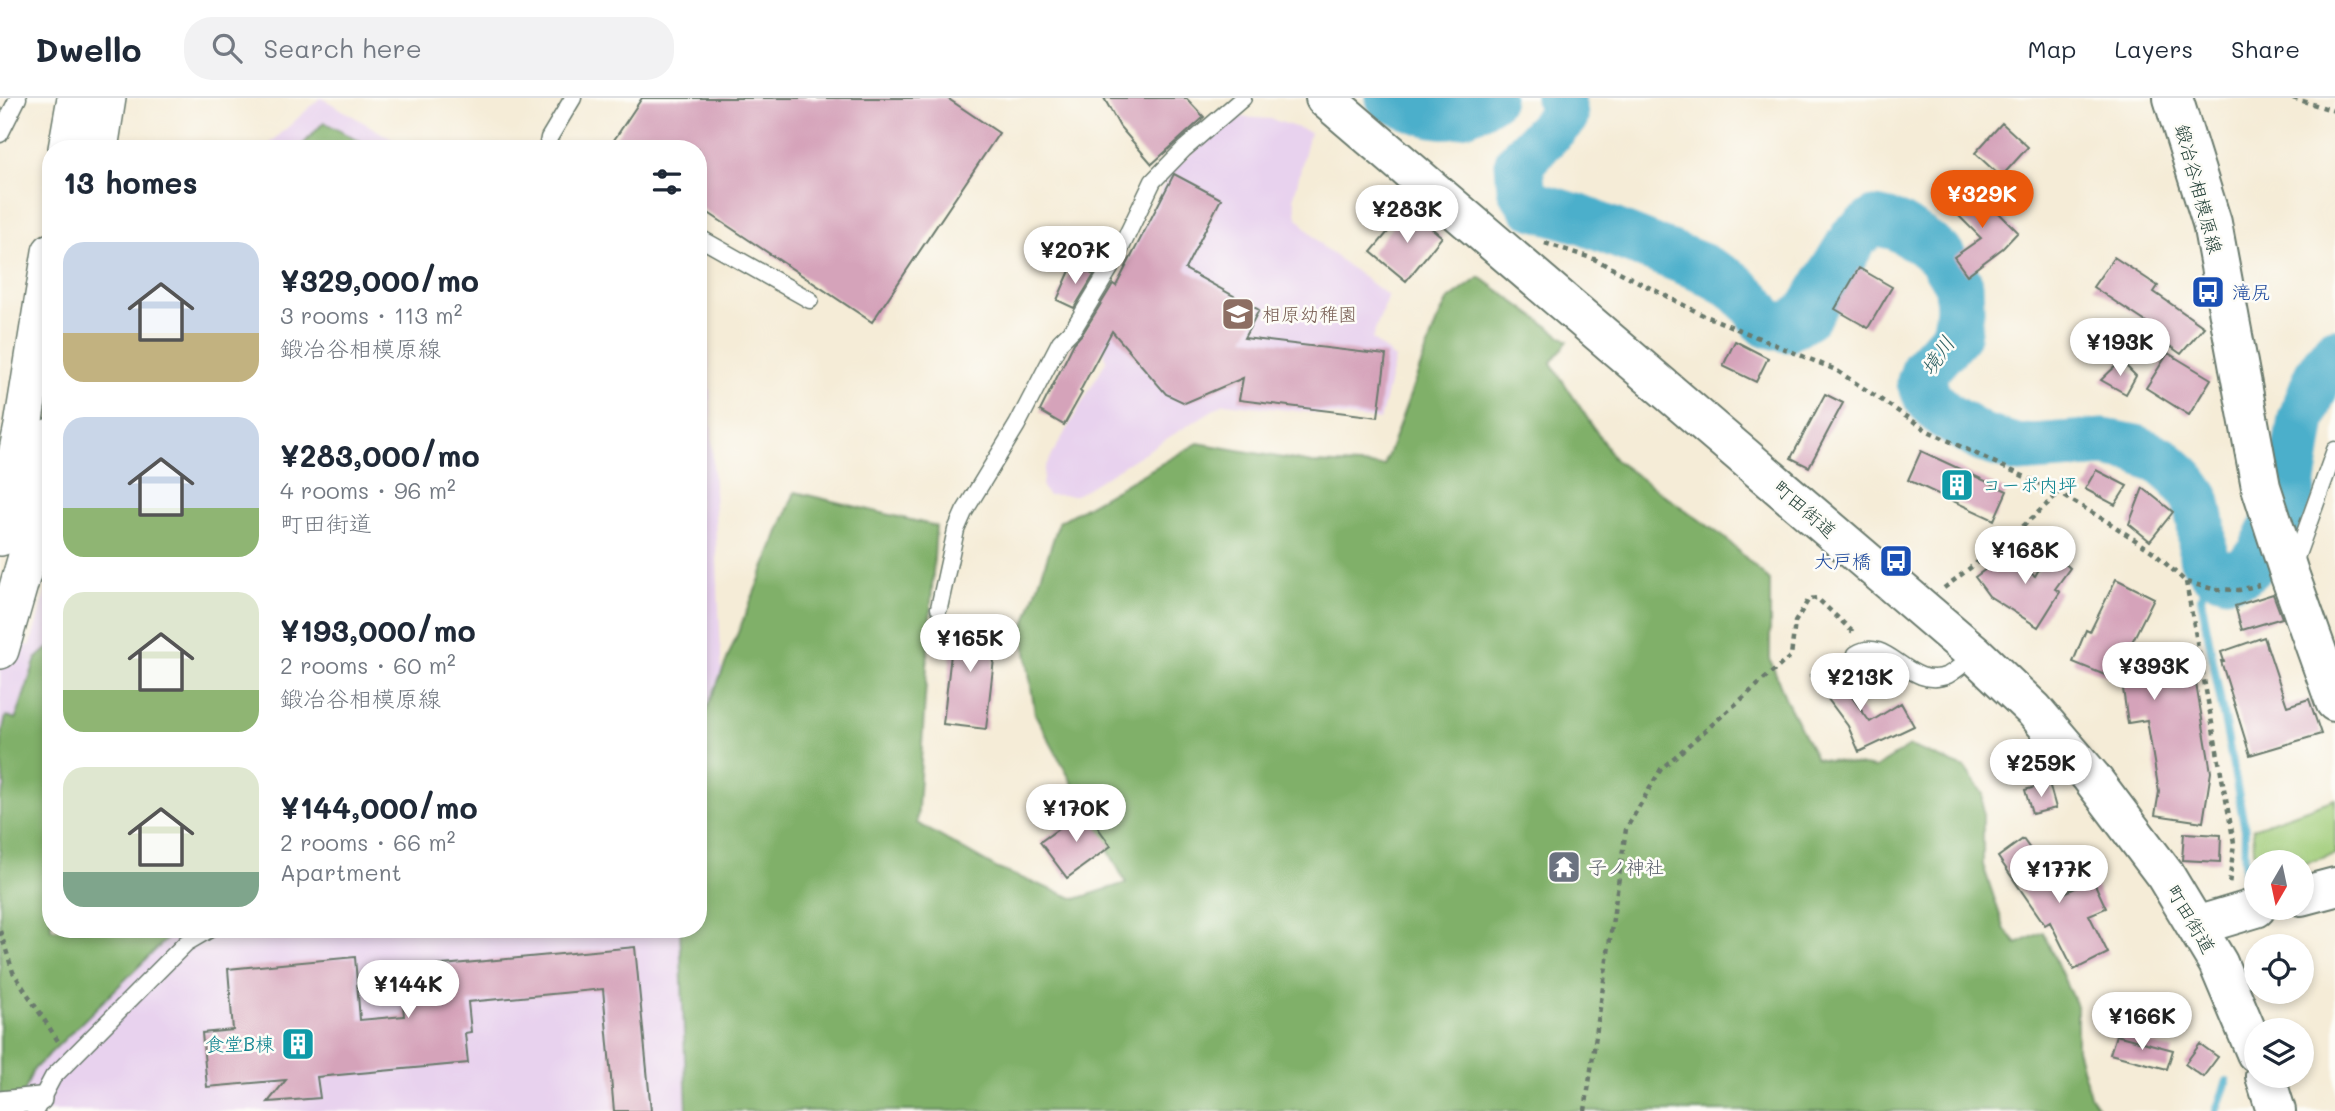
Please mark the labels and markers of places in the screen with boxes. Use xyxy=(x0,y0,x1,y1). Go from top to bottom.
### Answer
pin: ¥329K xyxy=(1933,170,2031,230)
pin: ¥283K xyxy=(1358,186,1456,245)
pin: ¥207K xyxy=(1026,226,1124,286)
bus stop icon: 滝尻 xyxy=(2189,273,2227,311)
place label: 滝尻 xyxy=(2232,279,2270,304)
school or university icon: 相原幼稚園 xyxy=(1219,295,1257,333)
place label: 相原幼稚園 xyxy=(1262,301,1357,326)
pin: ¥193K xyxy=(2071,318,2169,378)
building icon: コーポ内坪 xyxy=(1938,466,1976,504)
place label: コーポ内坪 xyxy=(1982,472,2077,497)
pin: ¥168K xyxy=(1976,526,2074,586)
bus stop icon: 大戸橋 xyxy=(1877,542,1915,580)
place label: 大戸橋 xyxy=(1814,548,1871,573)
pin: ¥165K xyxy=(921,614,1019,674)
pin: ¥393K xyxy=(2105,642,2203,702)
pin: ¥213K xyxy=(1811,654,1909,713)
pin: ¥259K xyxy=(1992,740,2090,799)
pin: ¥170K xyxy=(1027,784,1125,844)
pin: ¥177K xyxy=(2010,846,2108,905)
temple icon: 子ノ神社 xyxy=(1545,848,1583,886)
place label: 子ノ神社 xyxy=(1588,854,1664,879)
pin: ¥144K xyxy=(359,960,457,1020)
pin: ¥166K xyxy=(2093,992,2191,1052)
building icon: 食堂B棟 xyxy=(279,1025,317,1063)
place label: 食堂B棟 xyxy=(205,1031,274,1056)

